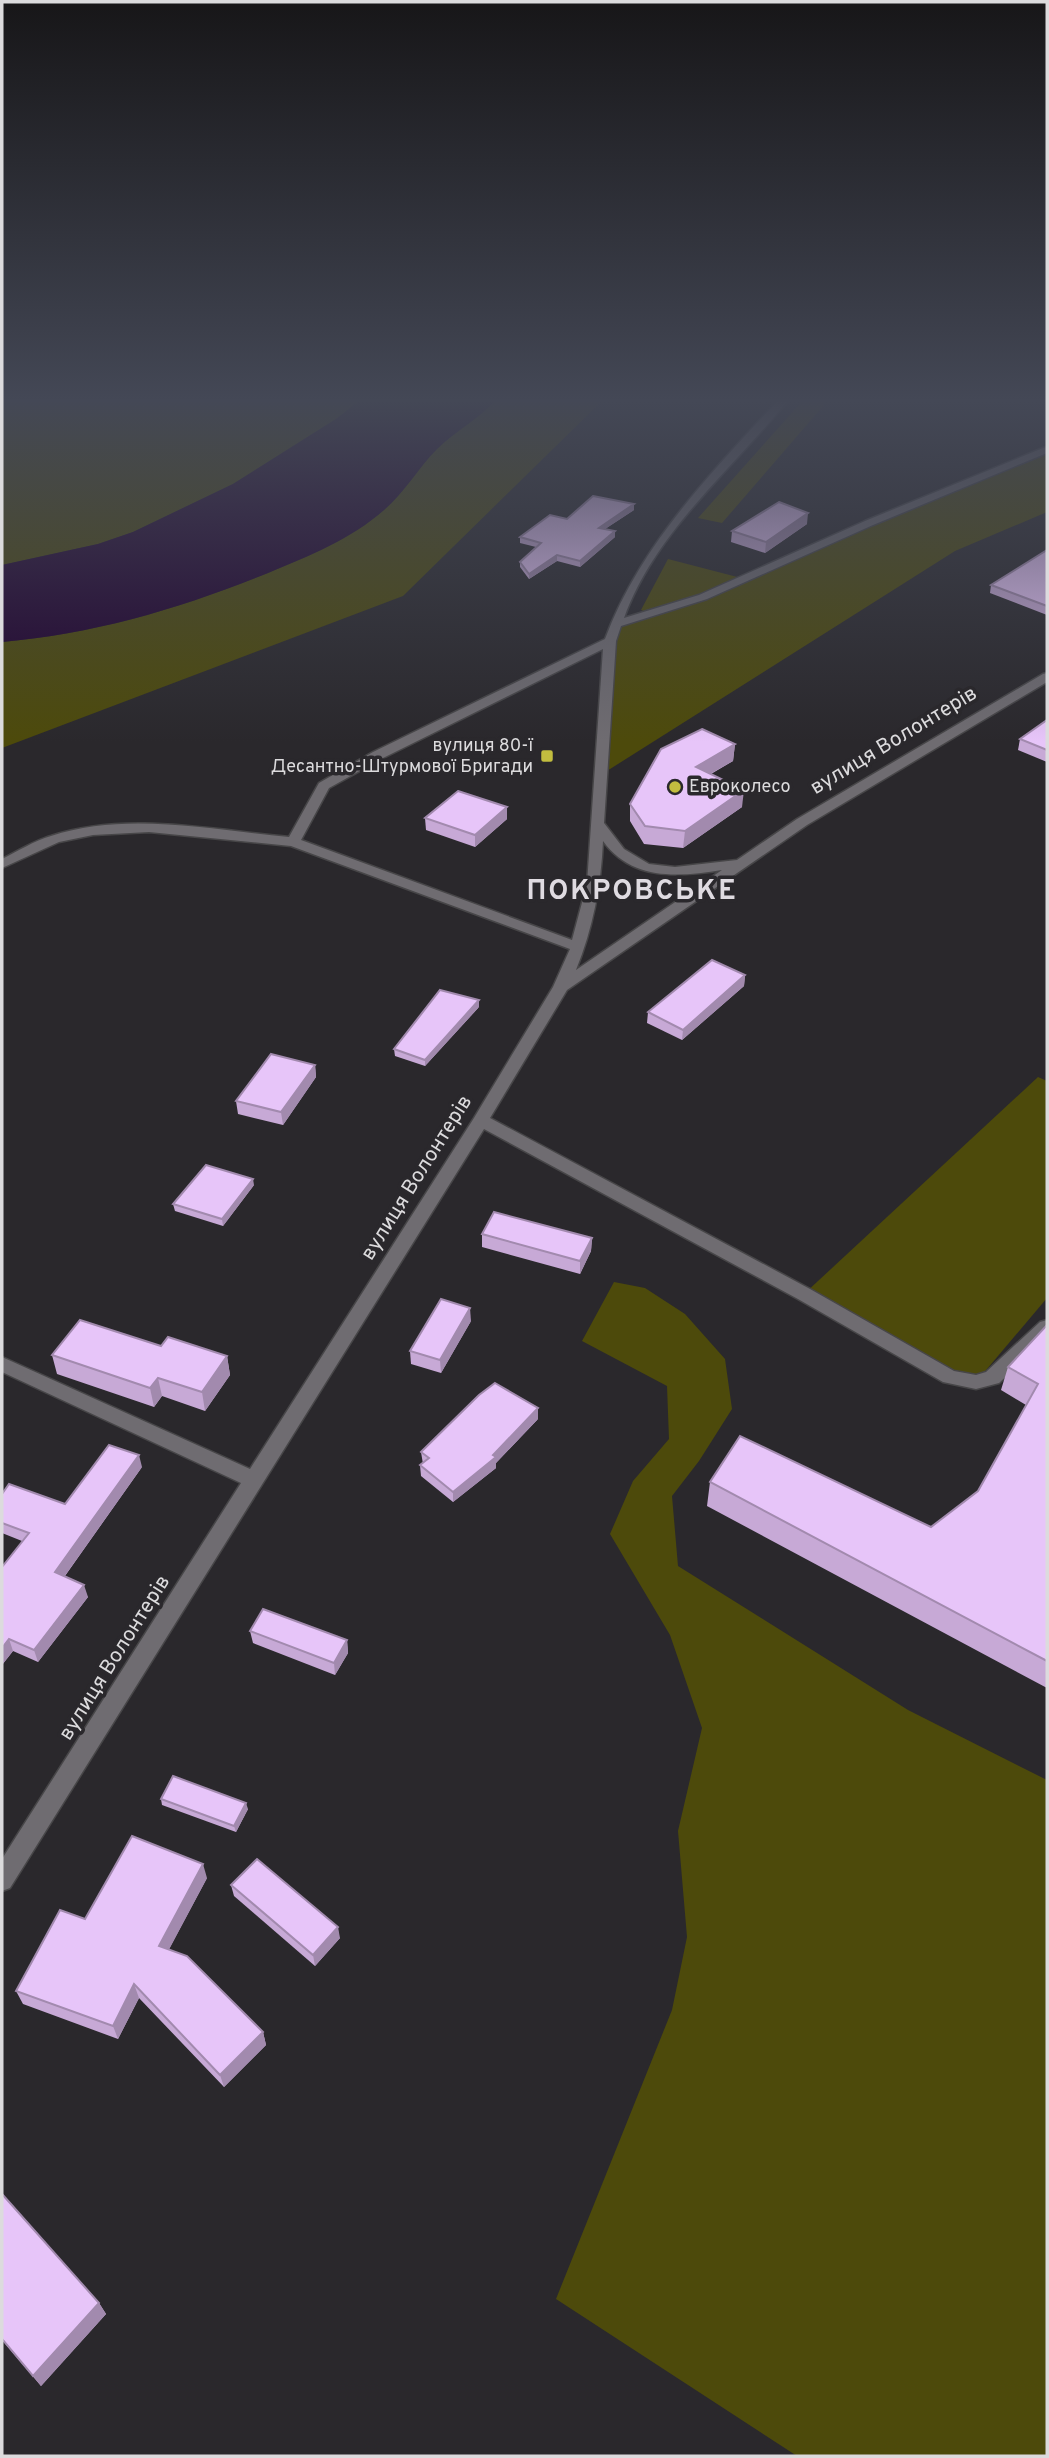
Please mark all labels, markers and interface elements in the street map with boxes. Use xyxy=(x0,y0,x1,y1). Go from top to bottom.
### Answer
street label: вулиця Волонтерів xyxy=(805,680,983,802)
place label: вулиця 80-ї Десантно-Штурмової Бригади xyxy=(271,735,533,779)
marker: вулиця 80-ї Десантно-Штурмової Бригади xyxy=(539,748,555,764)
place label: Евроколесо xyxy=(689,776,791,799)
marker: Евроколесо xyxy=(667,779,683,795)
district label: ПОКРОВСЬКЕ xyxy=(526,874,738,910)
street label: вулиця Волонтерів xyxy=(355,1090,479,1266)
street label: вулиця Волонтерів xyxy=(53,1570,177,1746)

